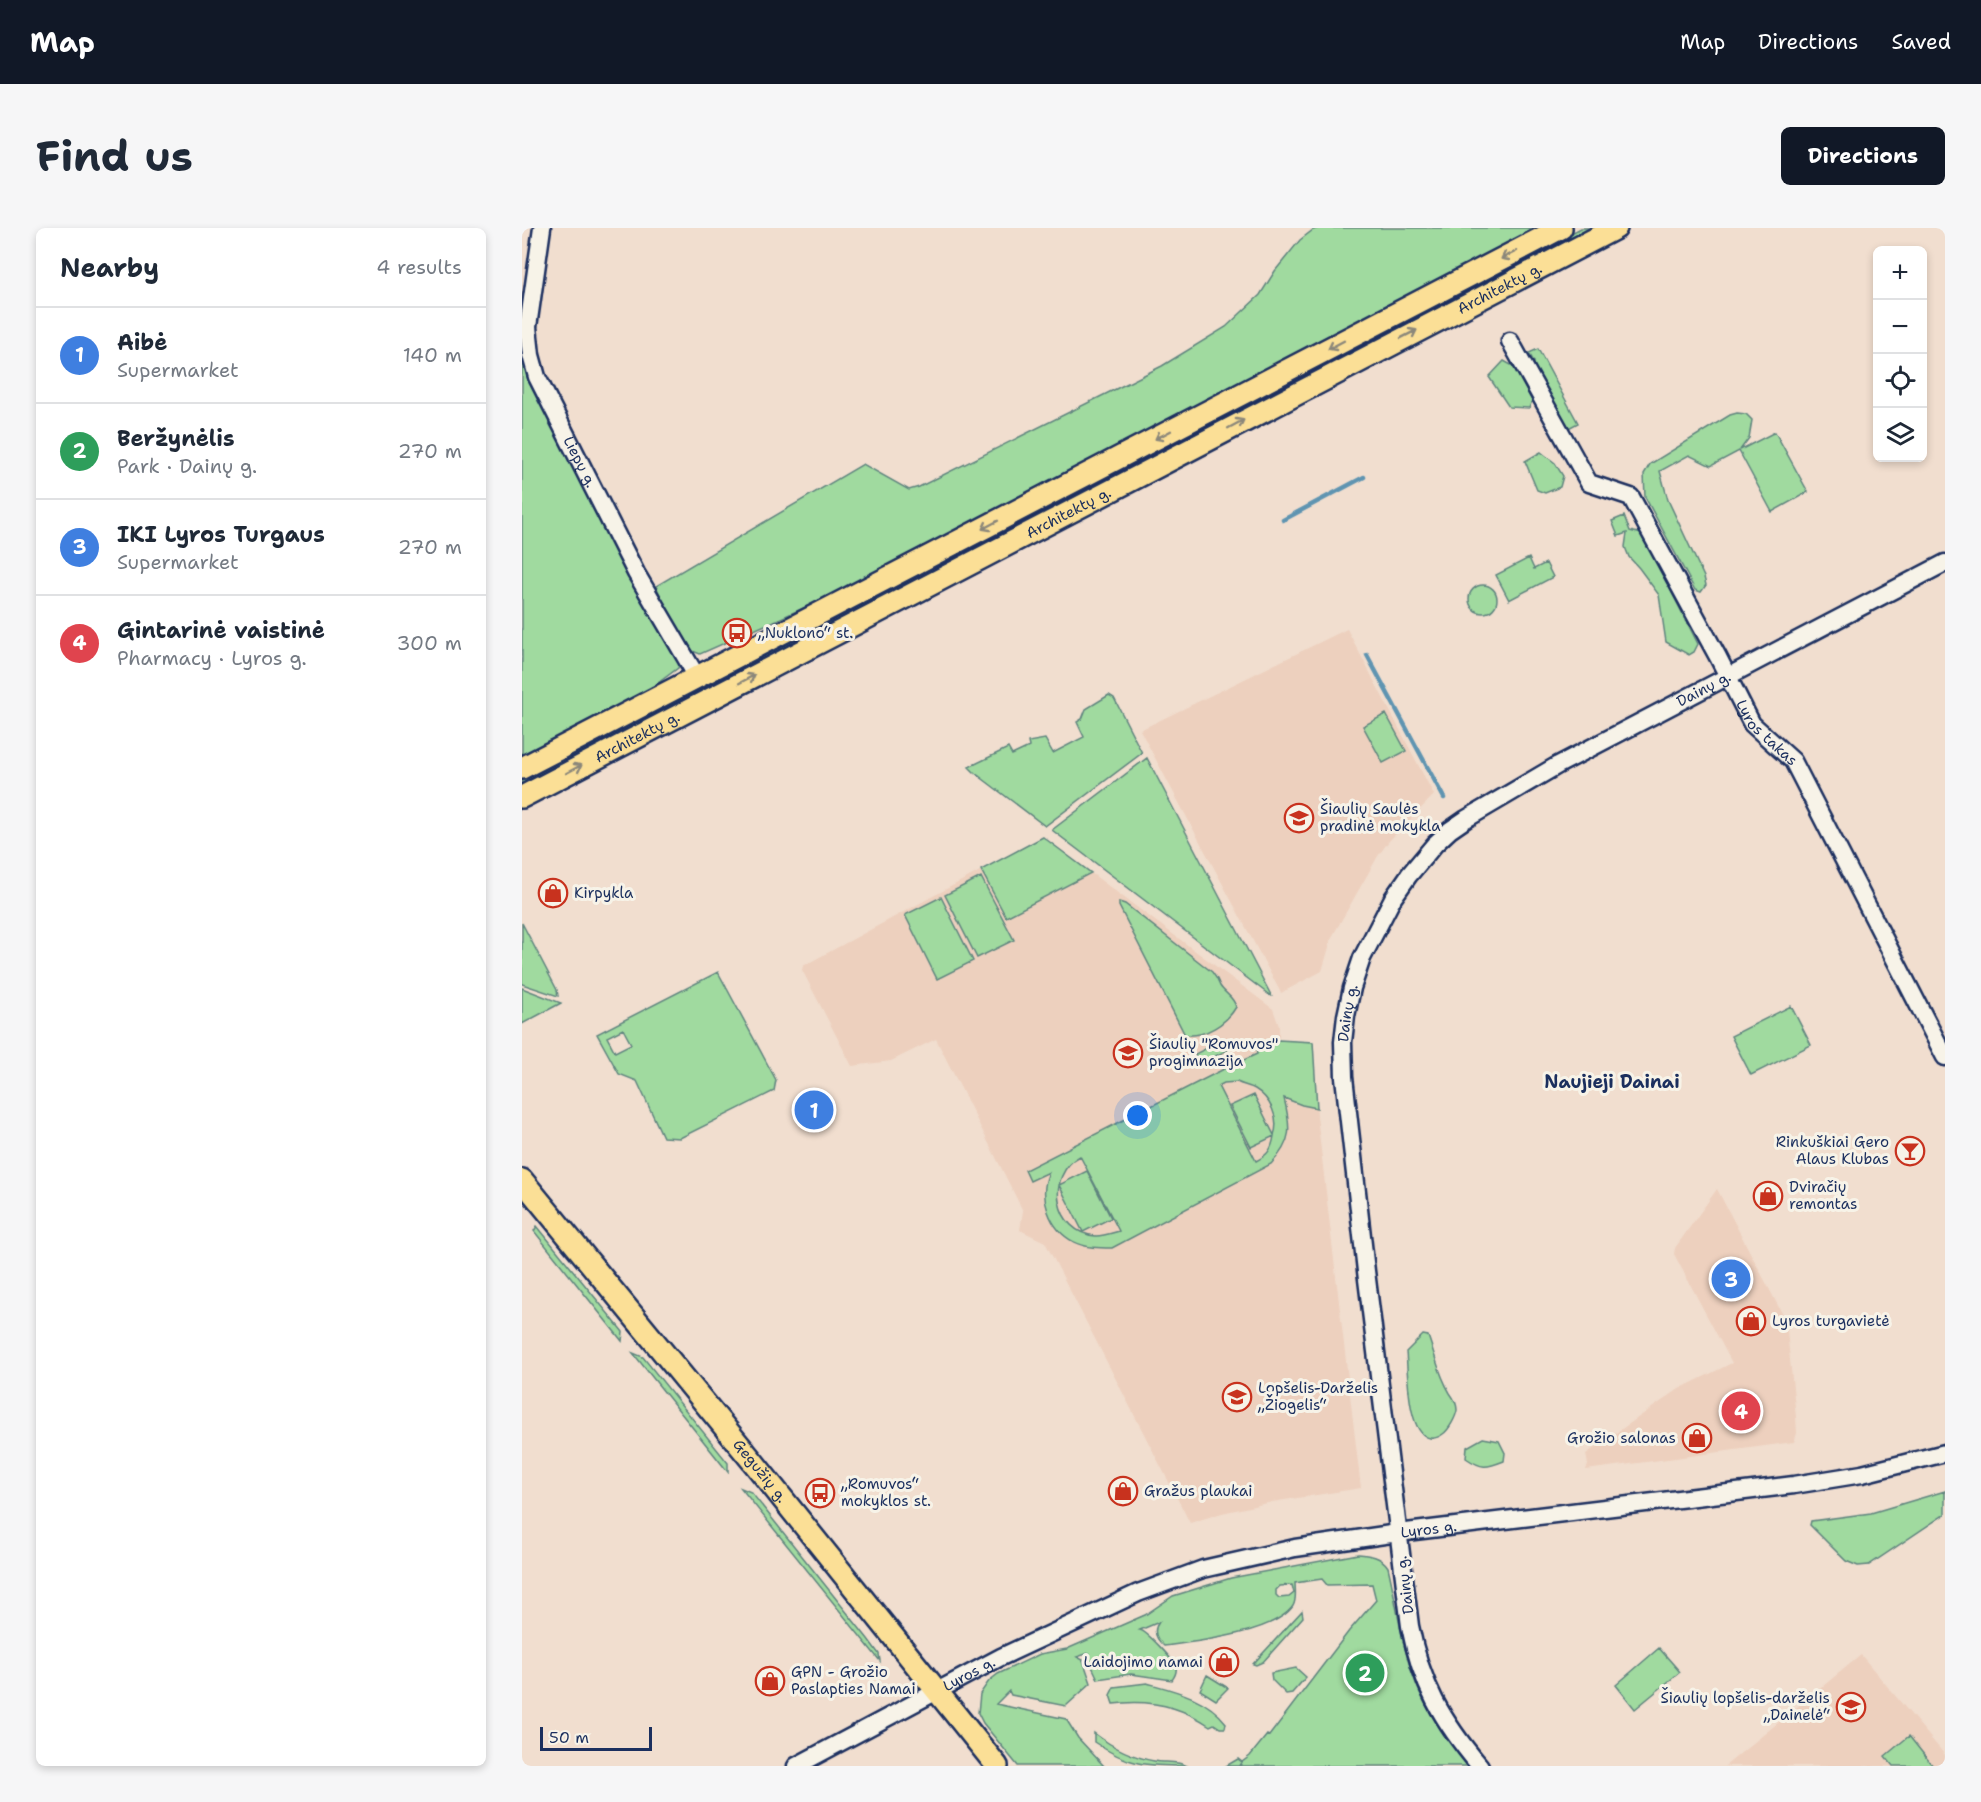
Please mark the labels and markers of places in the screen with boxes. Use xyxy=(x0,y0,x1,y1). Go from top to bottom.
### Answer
bus stop icon: „Nuklono“ st. xyxy=(721,617,753,649)
place label: „Nuklono“ st. xyxy=(757,623,853,643)
place label: Šiaulių Saulės pradinė mokykla xyxy=(1320,798,1441,836)
school or university icon: Šiaulių Saulės pradinė mokykla xyxy=(1283,802,1315,834)
shop icon: Kirpykla xyxy=(537,877,569,909)
place label: Kirpykla xyxy=(574,883,634,903)
place label: Šiaulių "Romuvos" progimnazija xyxy=(1149,1033,1279,1071)
school or university icon: Šiaulių "Romuvos" progimnazija xyxy=(1112,1037,1144,1069)
pin: 1 xyxy=(794,1088,834,1132)
place label: Rinkuškiai Gero Alaus Klubas xyxy=(1776,1132,1889,1169)
bar icon: Rinkuškiai Gero Alaus Klubas xyxy=(1894,1135,1926,1167)
place label: Dviračių remontas xyxy=(1789,1177,1857,1214)
shop icon: Dviračių remontas xyxy=(1752,1180,1784,1212)
pin: 3 xyxy=(1712,1256,1750,1302)
shop icon: Lyros turgavietė xyxy=(1735,1305,1767,1337)
place label: Lyros turgavietė xyxy=(1772,1311,1890,1331)
place label: Lopšelis-Darželis „Žiogelis“ xyxy=(1257,1378,1378,1415)
school or university icon: Lopšelis-Darželis „Žiogelis“ xyxy=(1221,1381,1253,1413)
pin: 4 xyxy=(1722,1388,1760,1434)
shop icon: Grožio salonas xyxy=(1681,1422,1713,1454)
place label: Grožio salonas xyxy=(1567,1428,1676,1448)
place label: „Romuvos“ mokyklos st. xyxy=(840,1474,931,1511)
shop icon: Gražus plaukai xyxy=(1107,1475,1139,1507)
bus stop icon: „Romuvos“ mokyklos st. xyxy=(804,1477,836,1509)
place label: Gražus plaukai xyxy=(1144,1481,1253,1501)
shop icon: Laidojimo namai xyxy=(1208,1646,1240,1678)
pin: 2 xyxy=(1346,1650,1384,1696)
place label: Laidojimo namai xyxy=(1083,1652,1203,1672)
place label: GPN - Grožio Paslapties Namai xyxy=(791,1662,916,1699)
shop icon: GPN - Grožio Paslapties Namai xyxy=(754,1665,786,1697)
place label: Šiaulių lopšelis-darželis „Dainelė“ xyxy=(1661,1687,1830,1725)
school or university icon: Šiaulių lopšelis-darželis „Dainelė“ xyxy=(1835,1691,1867,1723)

